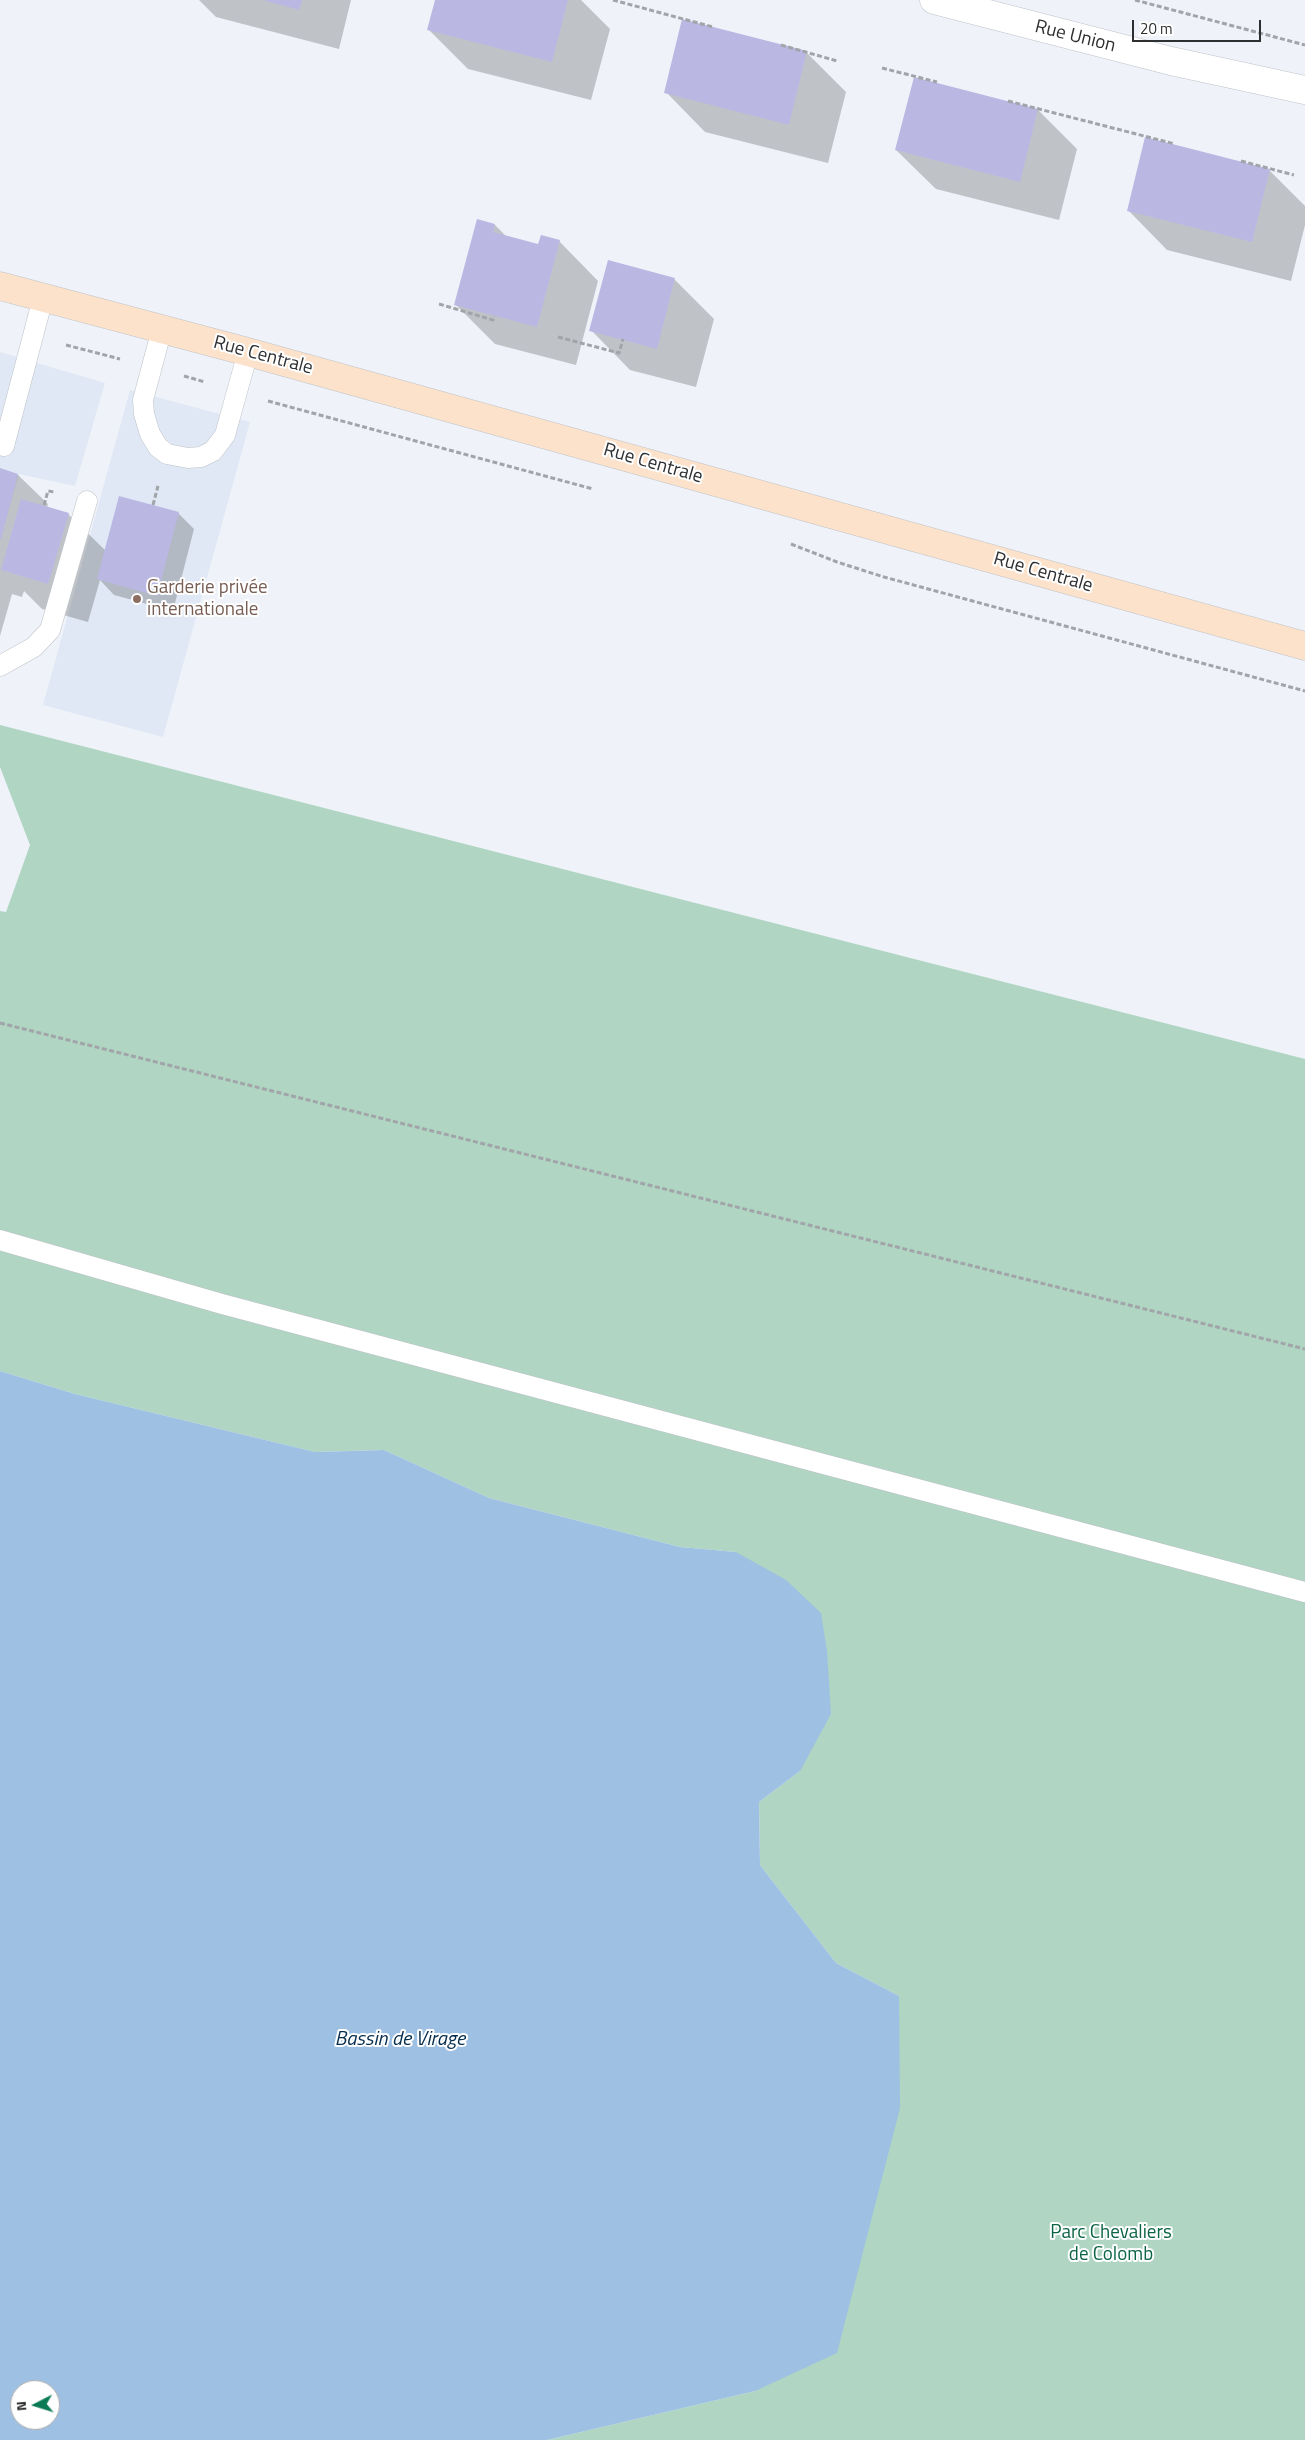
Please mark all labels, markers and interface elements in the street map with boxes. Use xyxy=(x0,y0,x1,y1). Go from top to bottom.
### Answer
scale bar xyxy=(1135,10,1264,42)
street label: Rue Union xyxy=(1032,16,1118,58)
text: 20 m xyxy=(1140,17,1173,40)
street label: Rue Centrale xyxy=(211,332,315,380)
street label: Rue Centrale xyxy=(601,439,705,489)
street label: Rue Centrale xyxy=(991,548,1095,598)
place label: Garderie privée internationale xyxy=(147,577,268,621)
marker: Garderie privée internationale xyxy=(131,593,143,605)
water label: Bassin de Virage xyxy=(335,2028,465,2052)
park label: Parc Chevaliers de Colomb xyxy=(1050,2222,1172,2266)
north arrow xyxy=(10,2380,60,2430)
text: N xyxy=(10,2401,31,2412)

